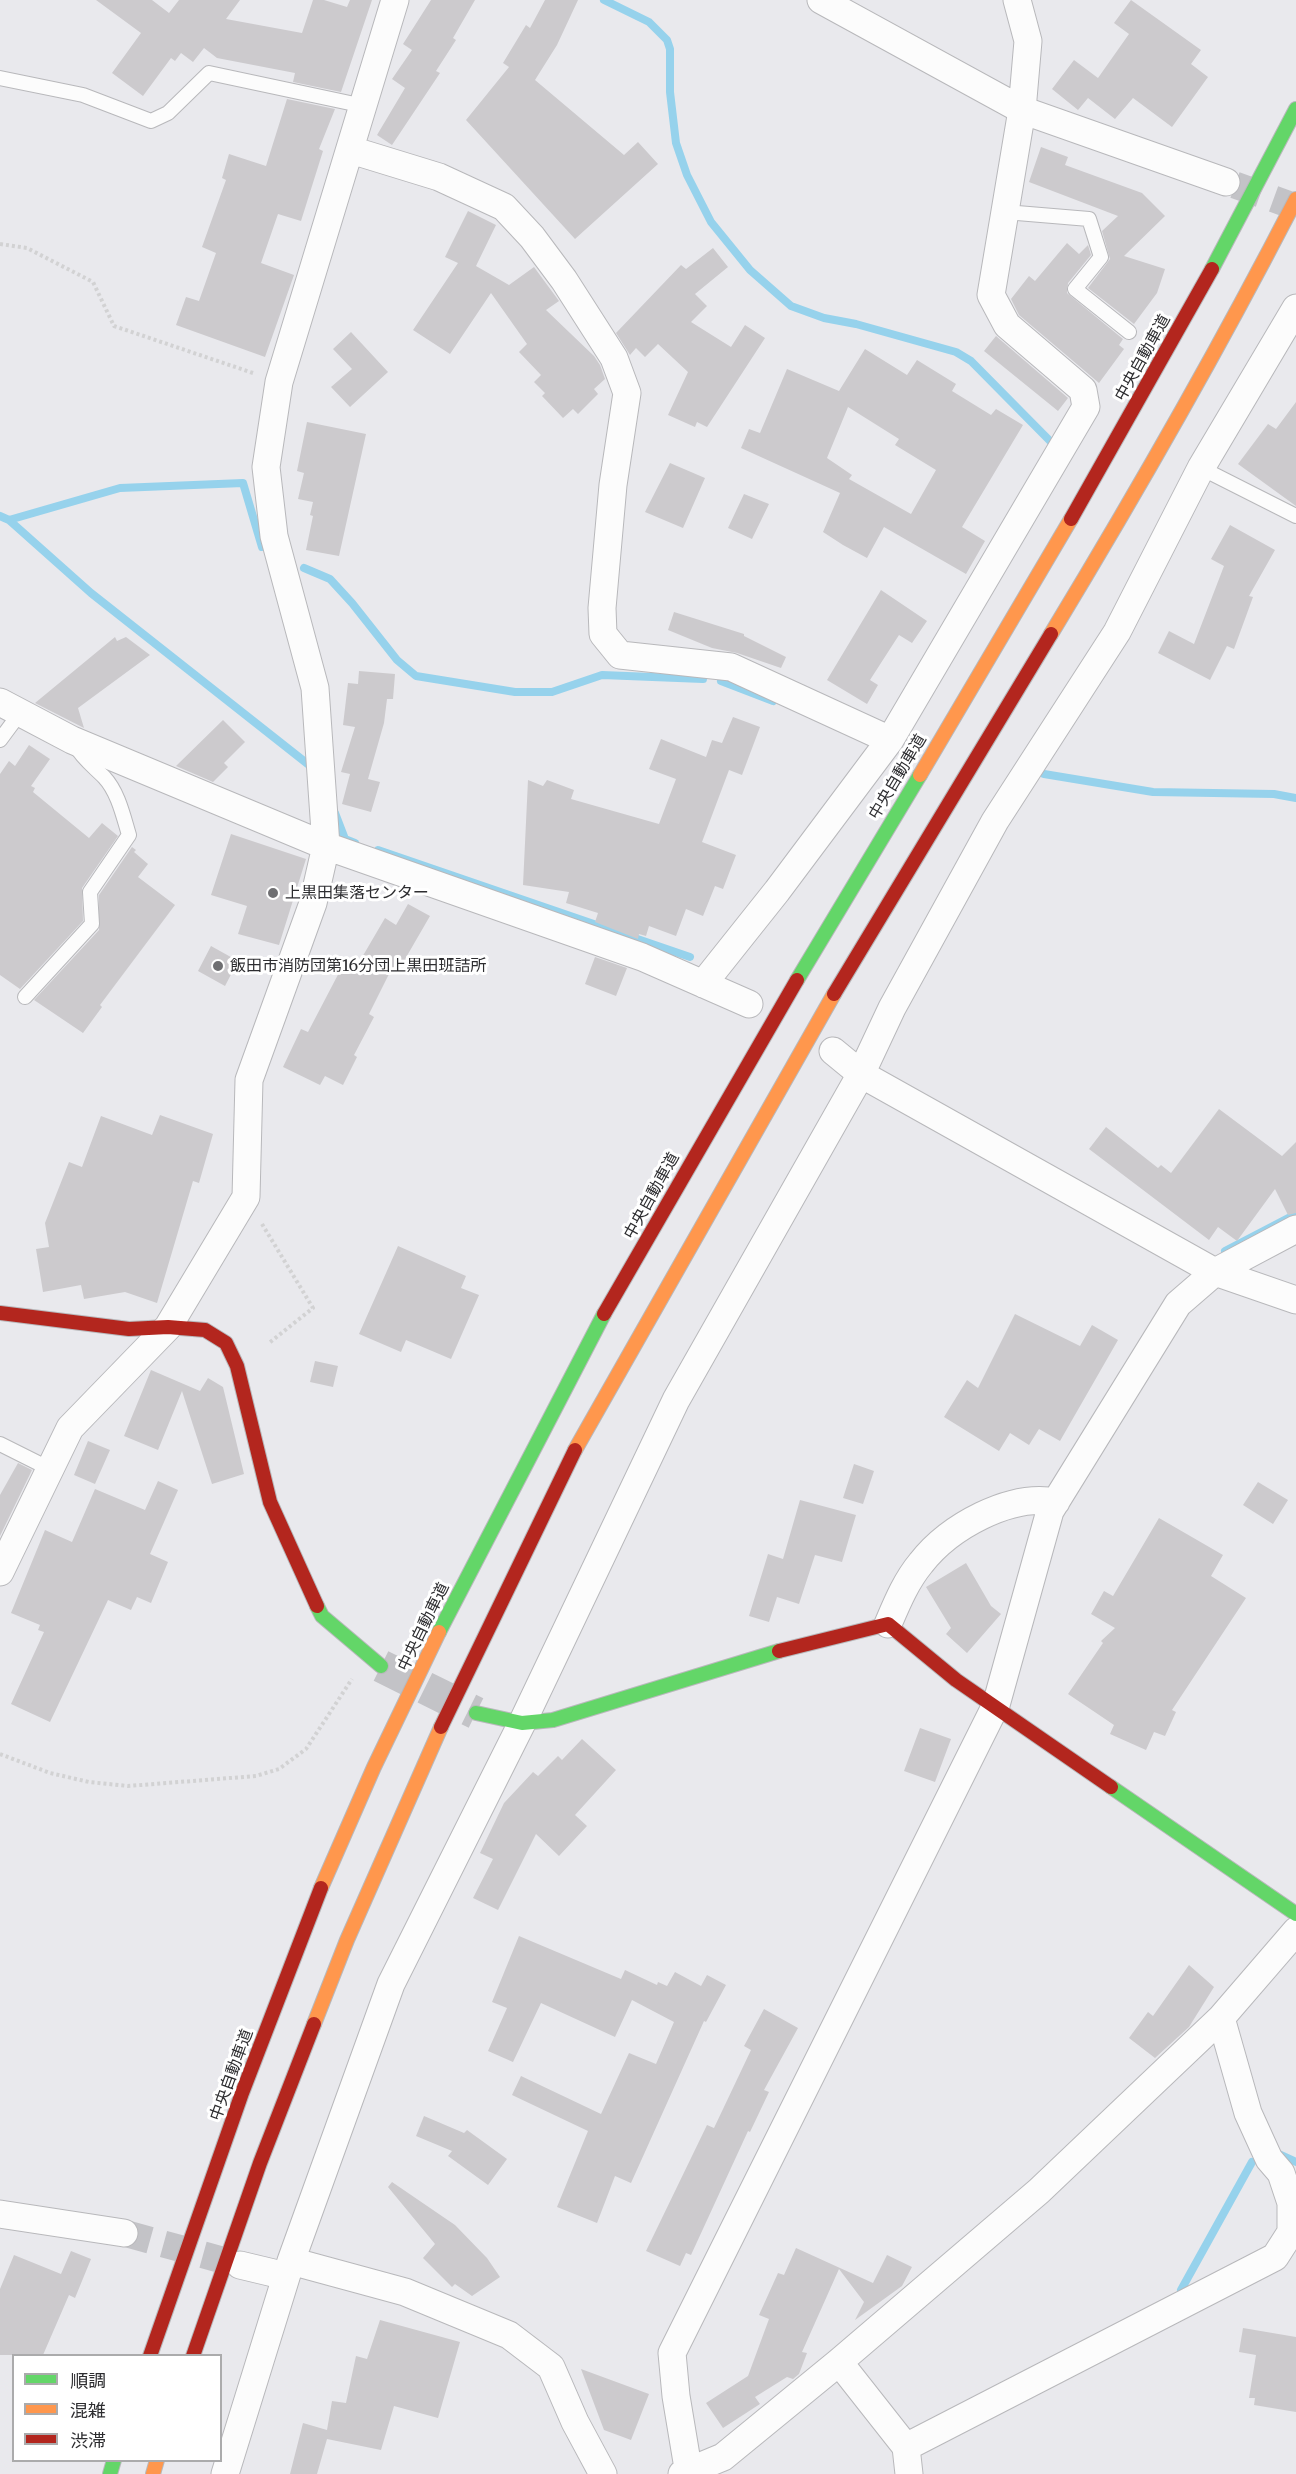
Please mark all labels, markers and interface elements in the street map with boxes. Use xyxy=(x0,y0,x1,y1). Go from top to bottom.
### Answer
street label: 中央自動車道 xyxy=(1111,311,1175,405)
street label: 中央自動車道 xyxy=(865,731,931,823)
place label: 上黒田集落センター xyxy=(285,883,429,903)
marker: 上黒田集落センター xyxy=(266,886,280,900)
place label: 飯田市消防団第16分団上黒田班詰所 xyxy=(230,956,486,976)
marker: 飯田市消防団第16分団上黒田班詰所 xyxy=(211,959,225,973)
street label: 中央自動車道 xyxy=(620,1149,684,1243)
street label: 中央自動車道 xyxy=(394,1580,454,1674)
street label: 中央自動車道 xyxy=(207,2027,257,2123)
legend xyxy=(12,2354,222,2462)
text: 順調 xyxy=(70,2369,106,2392)
text: 混雑 xyxy=(70,2399,106,2422)
text: 渋滞 xyxy=(70,2429,106,2452)

